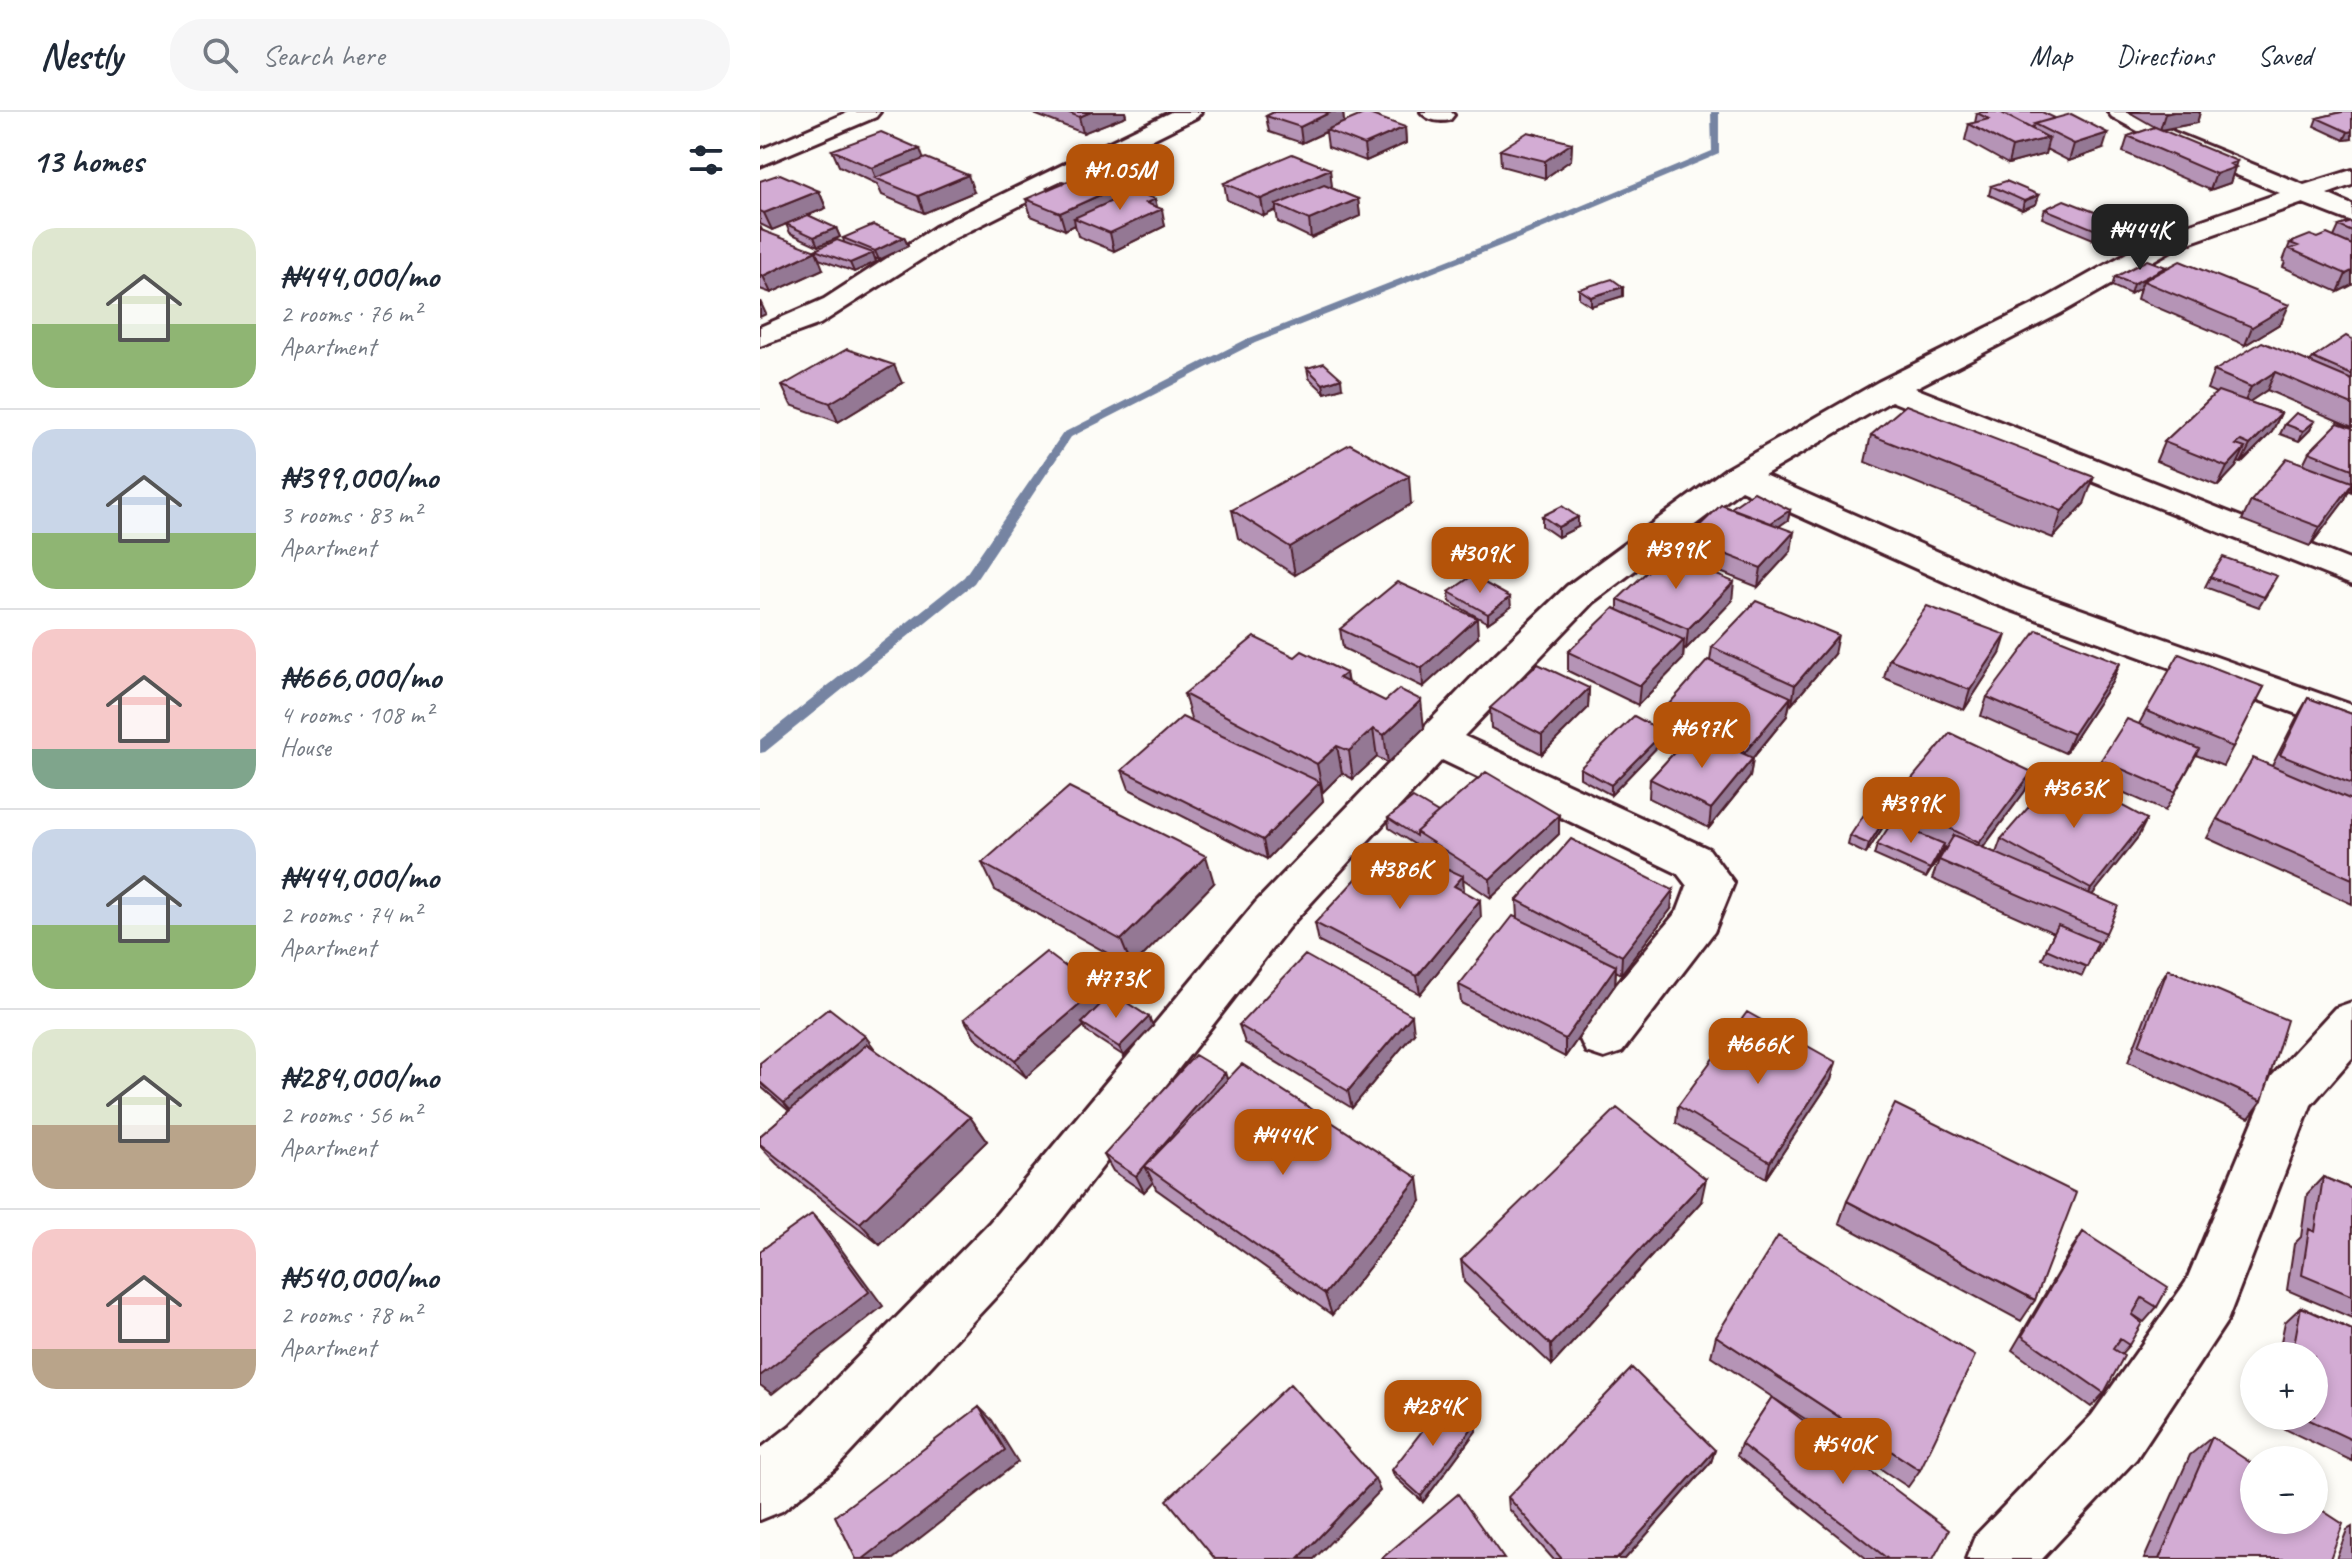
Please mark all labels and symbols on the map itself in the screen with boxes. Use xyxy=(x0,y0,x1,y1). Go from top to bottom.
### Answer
pin: ₦1.05M xyxy=(1055,144,1185,212)
pin: ₦444K xyxy=(2084,204,2196,272)
pin: ₦399K xyxy=(1620,523,1732,591)
pin: ₦309K xyxy=(1424,527,1536,595)
pin: ₦697K xyxy=(1646,702,1758,770)
pin: ₦363K xyxy=(2018,762,2130,830)
pin: ₦399K xyxy=(1855,777,1967,845)
pin: ₦386K xyxy=(1344,843,1456,911)
pin: ₦773K xyxy=(1060,952,1172,1020)
pin: ₦666K xyxy=(1702,1018,1814,1086)
pin: ₦444K xyxy=(1227,1109,1339,1177)
pin: ₦284K xyxy=(1377,1380,1489,1448)
pin: ₦540K xyxy=(1787,1418,1899,1486)

